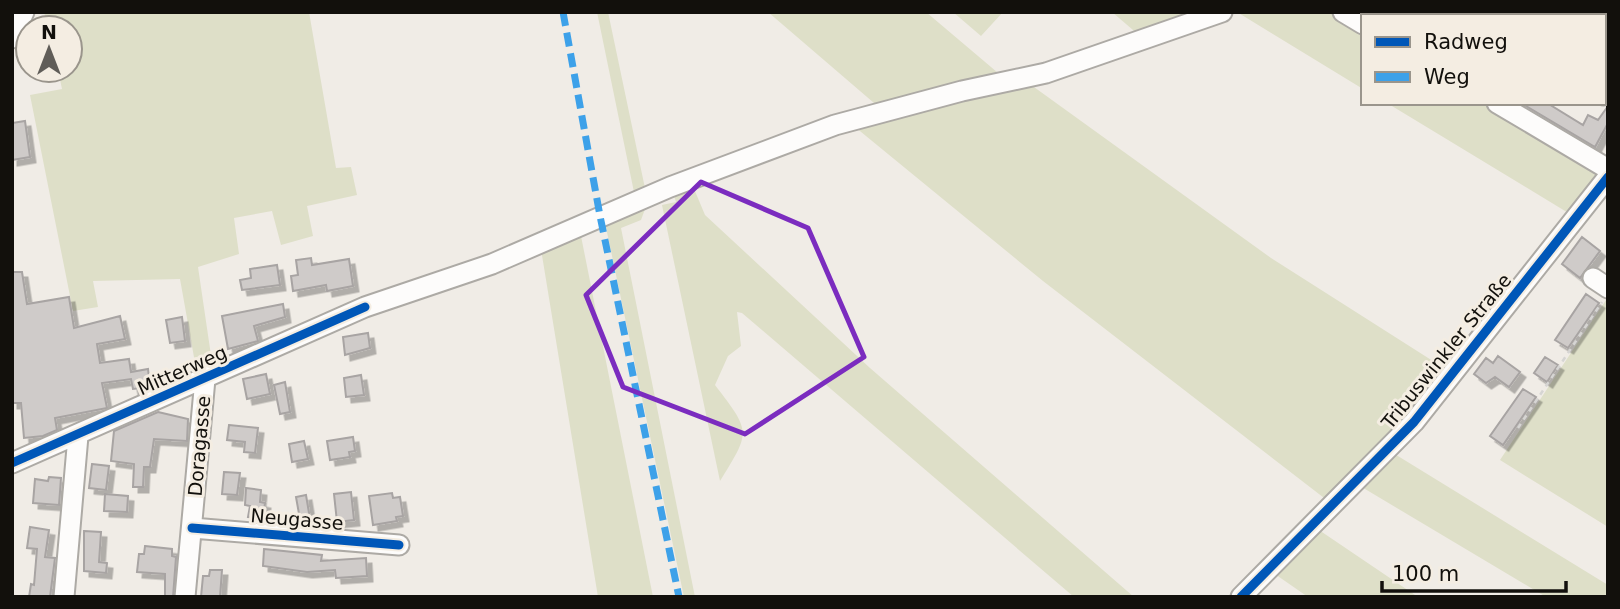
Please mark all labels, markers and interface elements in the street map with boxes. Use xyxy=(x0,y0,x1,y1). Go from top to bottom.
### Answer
north arrow xyxy=(14,14,84,84)
legend xyxy=(1361,14,1606,105)
text: N xyxy=(41,21,57,43)
text: Radweg xyxy=(1424,30,1508,54)
text: Weg xyxy=(1424,65,1470,89)
street label: Tribuswinkler Straße xyxy=(1376,269,1515,434)
street label: Mitterweg xyxy=(134,341,230,399)
street label: Doragasse xyxy=(184,395,214,497)
street label: Neugasse xyxy=(250,504,344,534)
scale bar xyxy=(1382,550,1566,594)
text: 100 m xyxy=(1392,562,1459,586)

